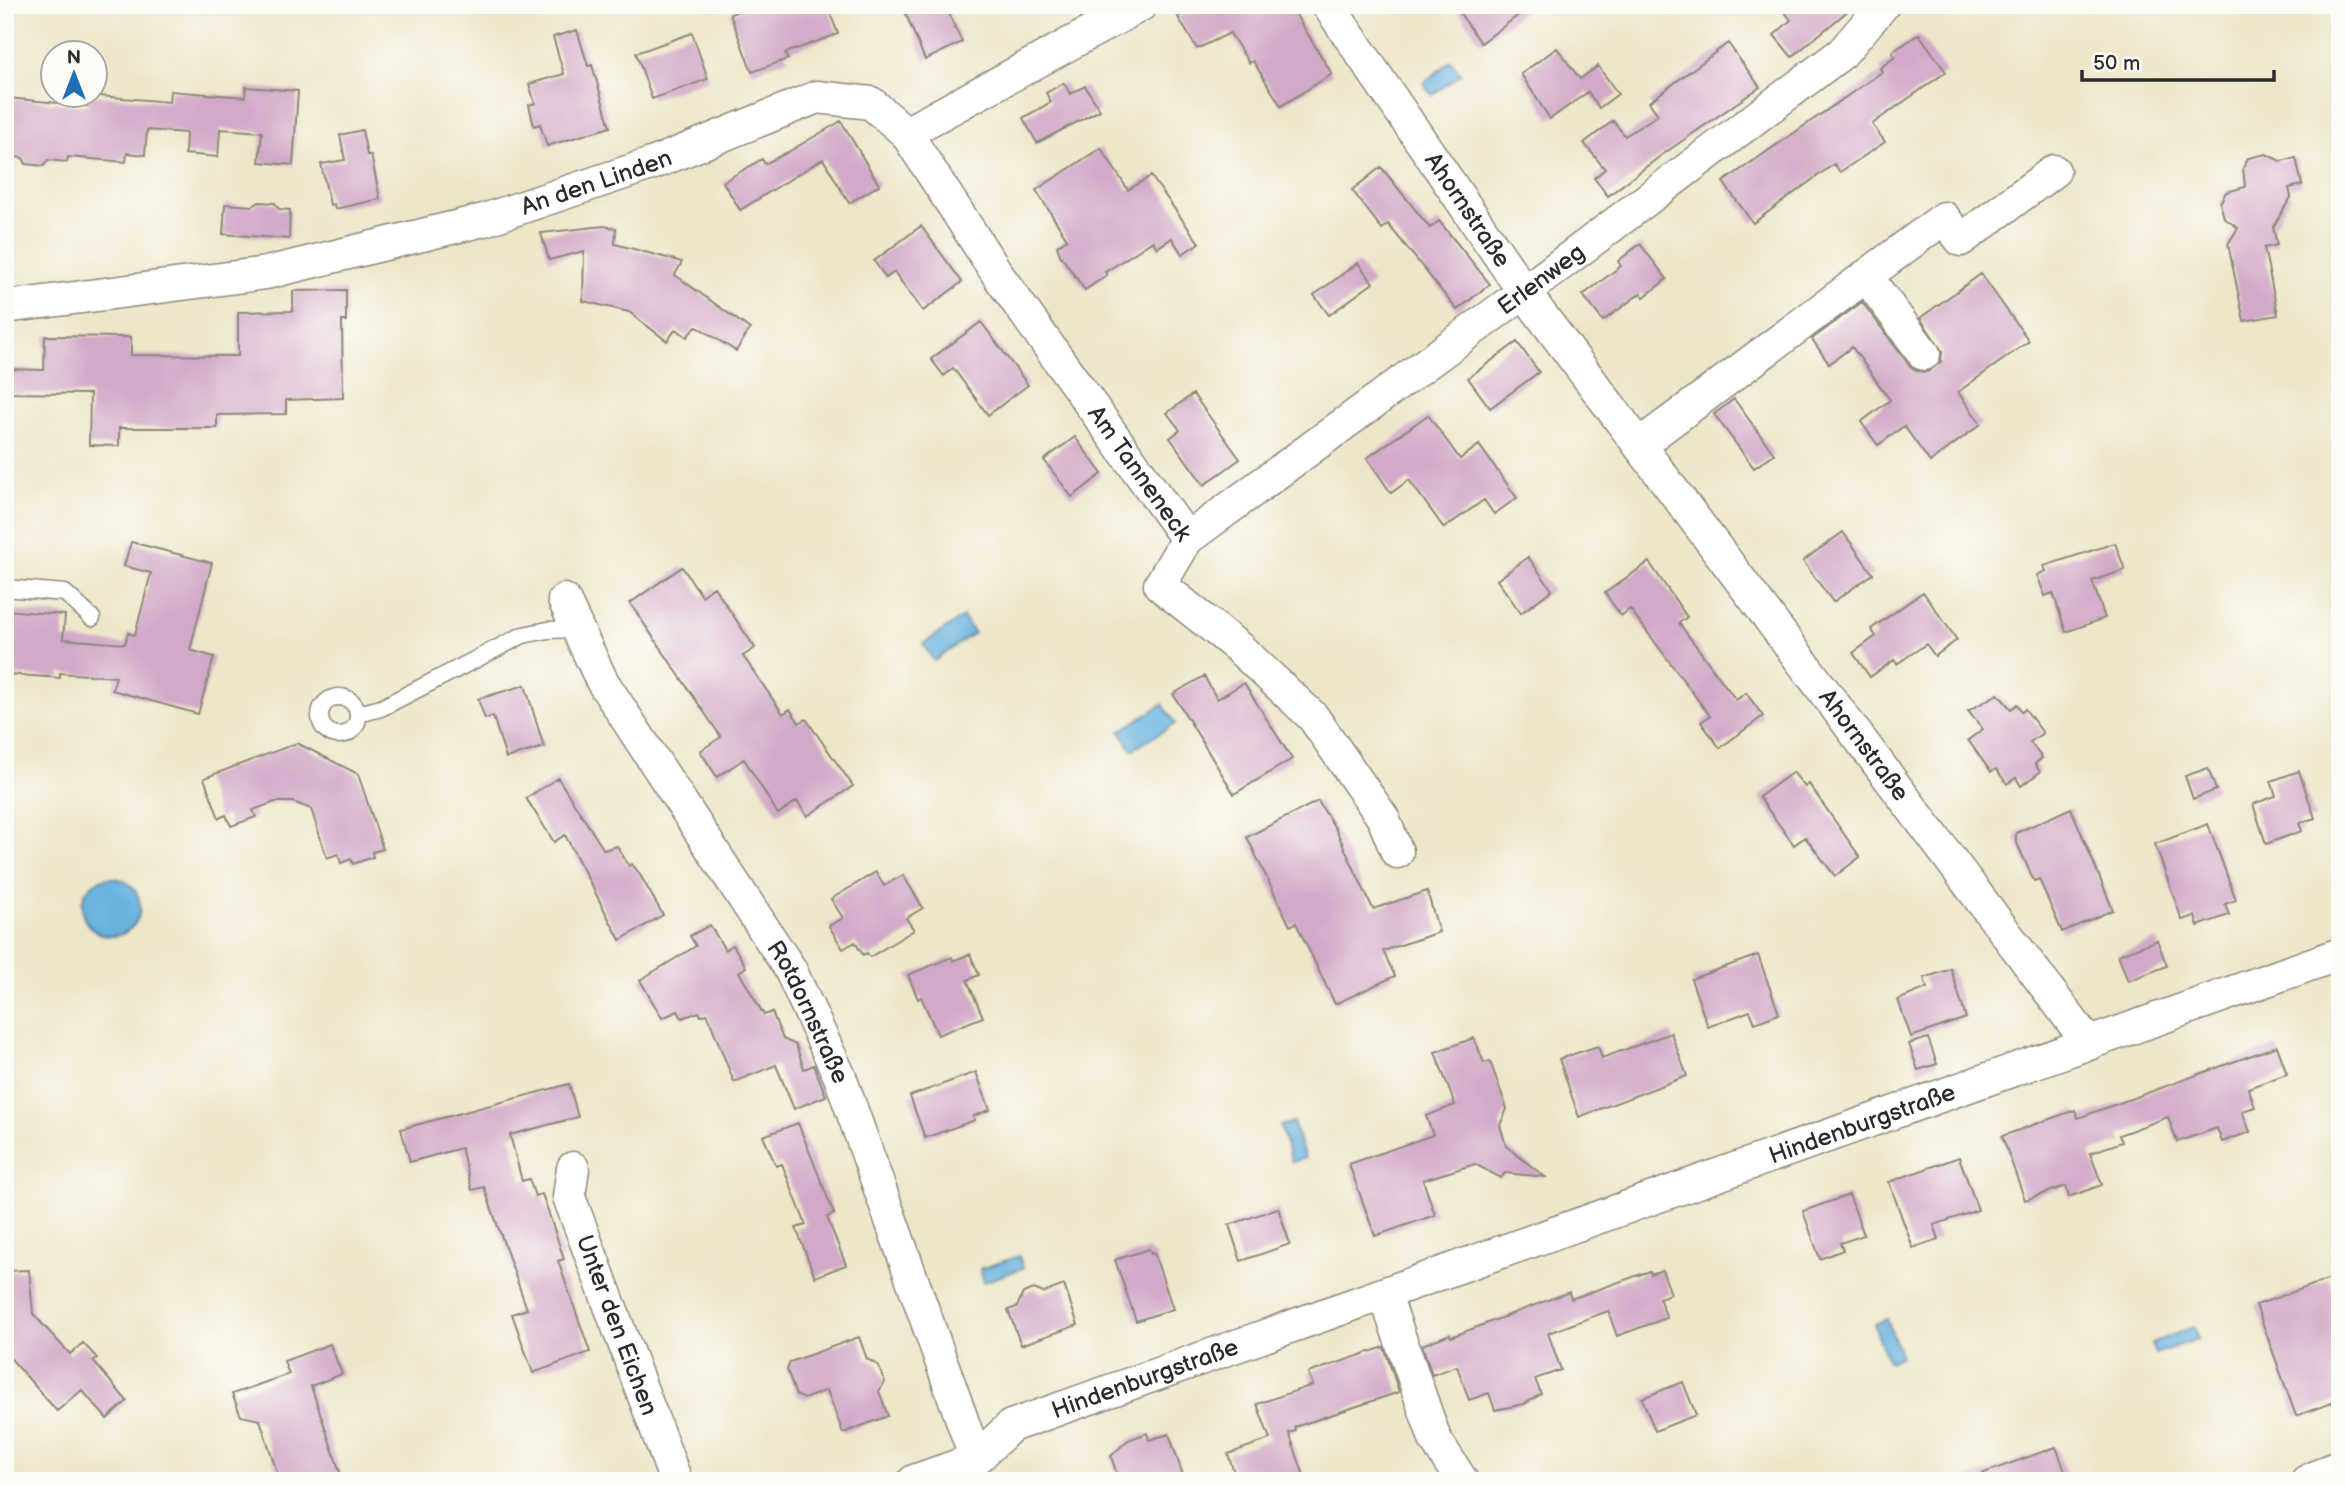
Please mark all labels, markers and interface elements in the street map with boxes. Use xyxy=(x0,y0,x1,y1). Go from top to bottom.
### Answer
north arrow xyxy=(38,38,108,108)
scale bar xyxy=(2082,38,2275,82)
text: N xyxy=(67,47,81,70)
text: 50 m xyxy=(2093,51,2140,76)
street label: An den Linden xyxy=(517,143,676,221)
street label: Ahornstraße xyxy=(1419,147,1517,273)
street label: Erlenweg xyxy=(1492,237,1590,321)
street label: Am Tanneneck xyxy=(1082,400,1198,547)
street label: Ahornstraße xyxy=(1813,683,1916,807)
street label: Rotdornstraße xyxy=(761,935,855,1088)
street label: Hindenburgstraße xyxy=(1765,1077,1959,1170)
street label: Unter den Eichen xyxy=(570,1231,664,1419)
street label: Hindenburgstraße xyxy=(1048,1332,1242,1425)

